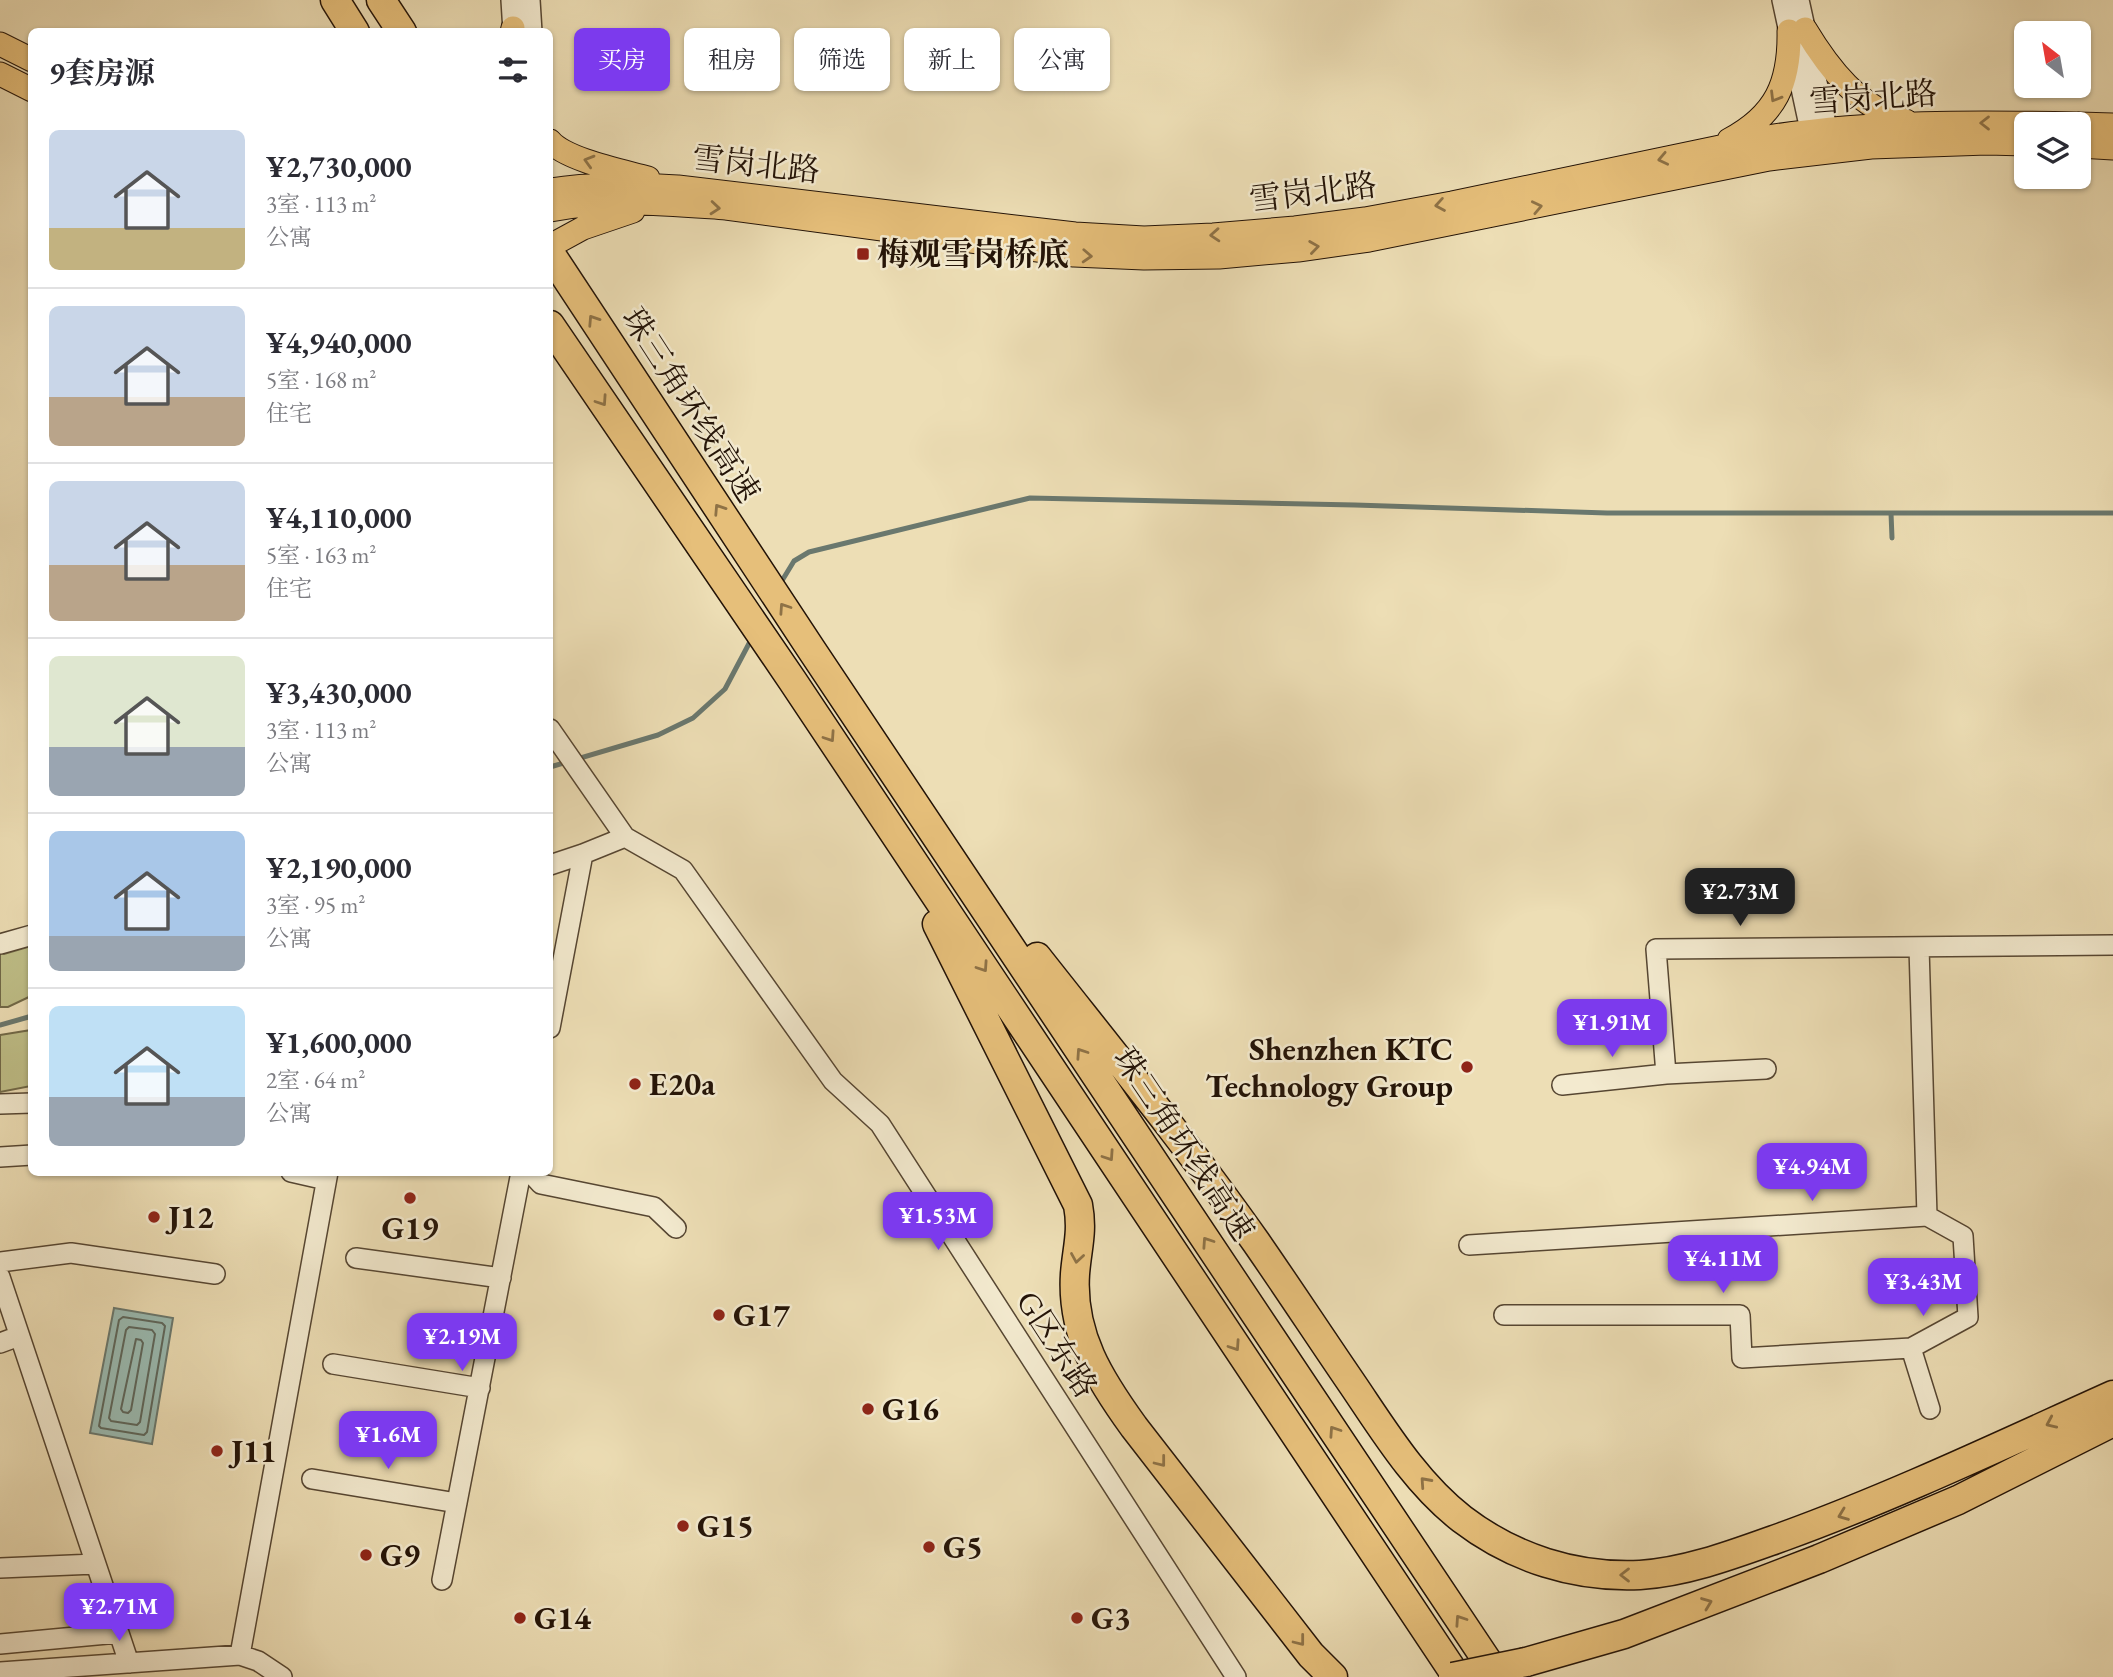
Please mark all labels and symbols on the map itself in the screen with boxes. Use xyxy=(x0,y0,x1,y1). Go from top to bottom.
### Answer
north arrow xyxy=(2014,21,2091,98)
street label: 雪岗北路 xyxy=(1808,72,1938,122)
one-way arrow xyxy=(1771,89,1784,102)
one-way arrow xyxy=(1980,115,1990,131)
street label: 雪岗北路 xyxy=(690,136,822,192)
one-way arrow xyxy=(1657,151,1669,166)
one-way arrow xyxy=(583,154,595,169)
street label: 雪岗北路 xyxy=(1247,163,1379,221)
one-way arrow xyxy=(1434,197,1446,212)
one-way arrow xyxy=(710,200,721,215)
one-way arrow xyxy=(1531,200,1543,215)
one-way arrow xyxy=(1209,227,1220,242)
place label: 梅观雪岗桥底 xyxy=(877,233,1069,275)
one-way arrow xyxy=(1308,240,1319,255)
marker: 梅观雪岗桥底 xyxy=(855,246,871,262)
one-way arrow xyxy=(1081,248,1092,263)
street label: 珠三角环线高速 xyxy=(612,300,770,510)
one-way arrow xyxy=(589,314,602,327)
one-way arrow xyxy=(594,393,606,406)
one-way arrow xyxy=(714,504,727,517)
one-way arrow xyxy=(779,602,792,615)
one-way arrow xyxy=(822,729,834,742)
pin: ¥2.73M xyxy=(1683,869,1797,928)
one-way arrow xyxy=(975,959,987,972)
pin: ¥1.91M xyxy=(1555,1000,1669,1059)
place label: Shenzhen KTC Technology Group xyxy=(1206,1028,1453,1107)
street label: 珠三角环线高速 xyxy=(1104,1039,1264,1249)
one-way arrow xyxy=(1077,1048,1089,1061)
marker: Shenzhen KTC Technology Group xyxy=(1459,1059,1475,1075)
place label: E20a xyxy=(649,1063,716,1105)
marker: E20a xyxy=(627,1076,643,1092)
pin: ¥4.94M xyxy=(1755,1144,1869,1203)
one-way arrow xyxy=(1101,1149,1114,1162)
marker: G19 xyxy=(402,1190,418,1206)
pin: ¥1.53M xyxy=(881,1192,995,1252)
place label: J12 xyxy=(165,1196,214,1238)
place label: G19 xyxy=(382,1207,438,1249)
marker: J12 xyxy=(146,1209,162,1225)
pin: ¥4.11M xyxy=(1666,1236,1780,1295)
one-way arrow xyxy=(1203,1237,1216,1250)
one-way arrow xyxy=(1070,1252,1085,1264)
pin: ¥3.43M xyxy=(1866,1258,1980,1318)
street label: G区东路 xyxy=(1007,1283,1107,1405)
place label: G17 xyxy=(733,1294,790,1336)
marker: G17 xyxy=(711,1307,727,1323)
pin: ¥2.19M xyxy=(405,1314,519,1373)
one-way arrow xyxy=(1227,1338,1239,1351)
place label: G16 xyxy=(882,1388,939,1430)
marker: G16 xyxy=(860,1401,876,1417)
pin: ¥1.6M xyxy=(339,1412,437,1471)
one-way arrow xyxy=(2046,1415,2058,1429)
one-way arrow xyxy=(1330,1426,1342,1439)
place label: J11 xyxy=(228,1430,277,1472)
marker: J11 xyxy=(209,1443,225,1459)
one-way arrow xyxy=(1152,1454,1165,1466)
one-way arrow xyxy=(1421,1477,1433,1490)
place label: G15 xyxy=(697,1505,754,1547)
one-way arrow xyxy=(1837,1506,1849,1520)
marker: G15 xyxy=(675,1518,691,1534)
place label: G5 xyxy=(943,1526,983,1568)
place label: G9 xyxy=(380,1534,420,1576)
marker: G5 xyxy=(921,1539,937,1555)
marker: G9 xyxy=(358,1547,374,1563)
one-way arrow xyxy=(1619,1567,1629,1583)
pin: ¥2.71M xyxy=(62,1584,176,1643)
place label: G14 xyxy=(534,1597,592,1639)
place label: G3 xyxy=(1091,1597,1131,1639)
one-way arrow xyxy=(1700,1597,1712,1611)
marker: G14 xyxy=(512,1610,528,1626)
marker: G3 xyxy=(1069,1610,1085,1626)
one-way arrow xyxy=(1456,1615,1468,1628)
one-way arrow xyxy=(1291,1634,1304,1646)

